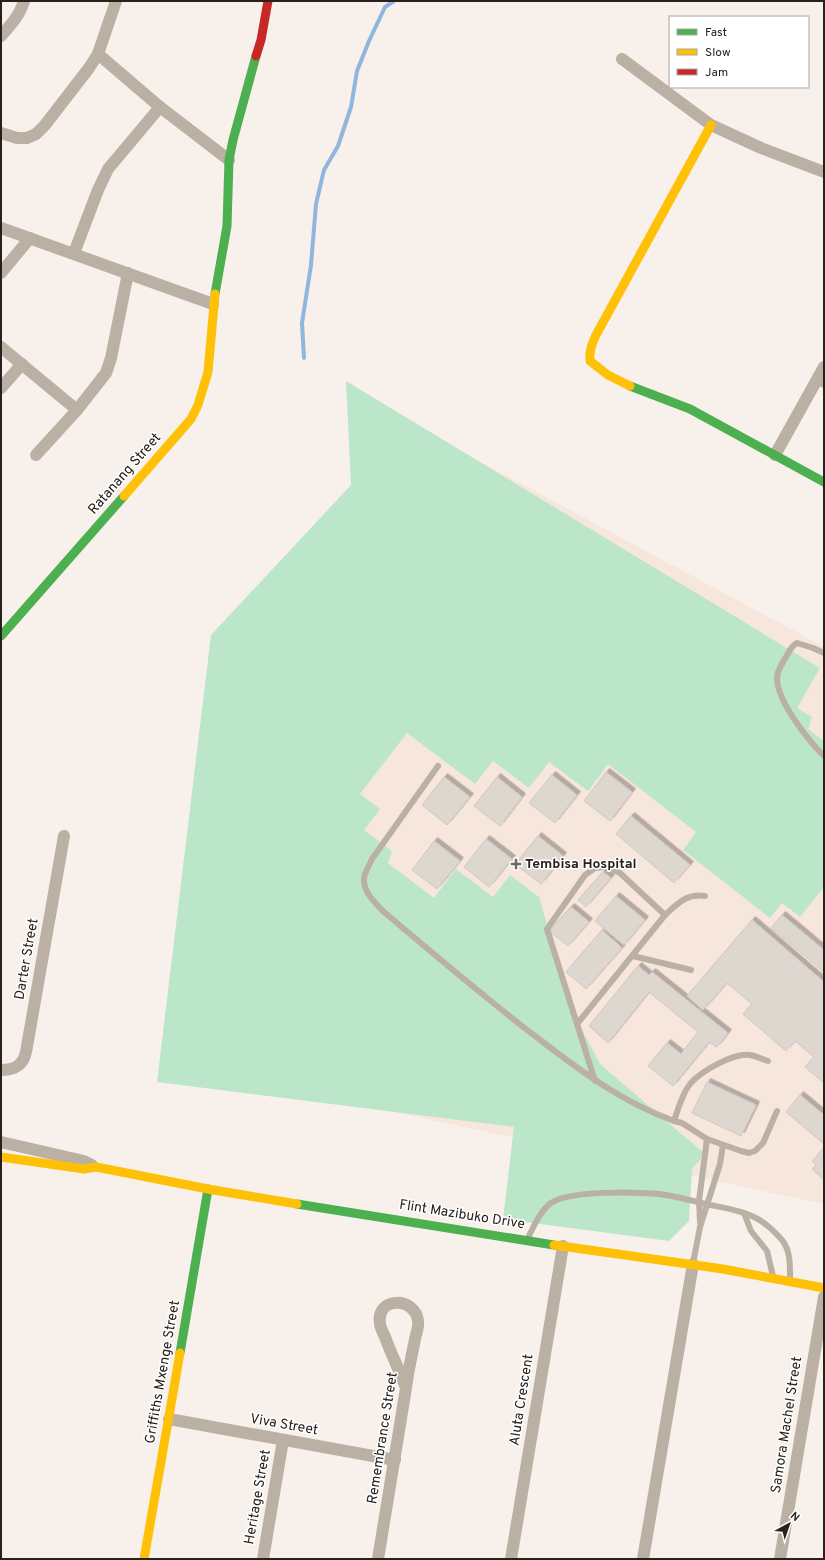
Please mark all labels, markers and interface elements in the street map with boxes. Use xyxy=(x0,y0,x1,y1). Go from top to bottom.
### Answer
legend xyxy=(669,16,809,88)
text: Fast xyxy=(705,25,727,41)
text: Slow xyxy=(705,45,731,61)
text: Jam xyxy=(705,65,728,81)
street label: Ratanang Street xyxy=(85,430,165,518)
place label: Tembisa Hospital xyxy=(525,856,637,873)
marker: Tembisa Hospital xyxy=(510,858,522,870)
street label: Darter Street xyxy=(11,917,43,1001)
street label: Flint Mazibuko Drive xyxy=(398,1197,526,1233)
street label: Griffiths Mxenge Street xyxy=(142,1299,184,1445)
street label: Aluta Crescent xyxy=(506,1353,538,1447)
street label: Samora Machel Street xyxy=(768,1355,806,1495)
street label: Remembrance Street xyxy=(364,1371,402,1505)
street label: Viva Street xyxy=(249,1411,319,1439)
street label: Heritage Street xyxy=(241,1448,275,1546)
north arrow xyxy=(769,1504,809,1544)
text: N xyxy=(787,1509,802,1525)

